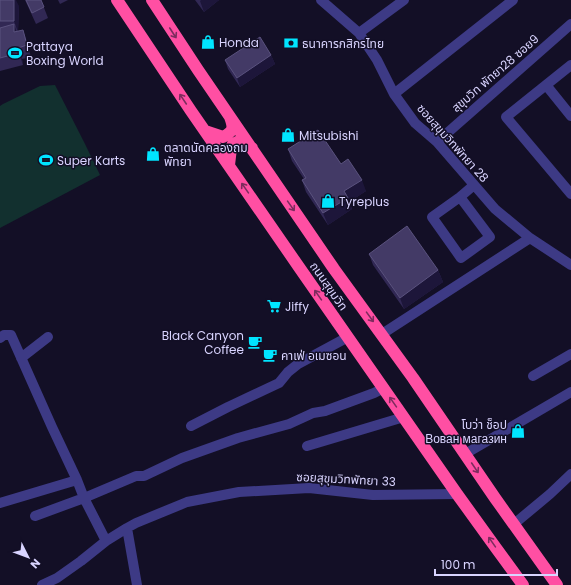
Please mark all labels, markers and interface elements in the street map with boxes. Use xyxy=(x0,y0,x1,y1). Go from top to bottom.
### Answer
one-way arrow xyxy=(169,27,178,38)
street label: สุขุมวิท พัทยา28 ซอย9 xyxy=(448,30,542,116)
shop icon: Honda xyxy=(200,34,216,50)
place label: Honda xyxy=(219,34,259,51)
bank icon: ธนาคารกสิกรไทย xyxy=(283,35,299,51)
place label: ธนาคารกสิกรไทย xyxy=(302,35,384,52)
place label: Pattaya Boxing World xyxy=(26,38,104,69)
sports icon: Pattaya Boxing World xyxy=(7,45,23,61)
one-way arrow xyxy=(179,94,187,105)
street label: ซอยสุขุมวิทพัทยา 28 xyxy=(413,100,493,186)
shop icon: Mitsubishi xyxy=(280,127,296,143)
place label: Mitsubishi xyxy=(299,127,359,144)
place label: ตลาดนัดคลองถม พัทยา xyxy=(164,139,248,170)
shop icon: ตลาดนัดคลองถม พัทยา xyxy=(145,146,161,162)
sports icon: Super Karts xyxy=(38,152,54,168)
place label: Super Karts xyxy=(57,152,125,169)
one-way arrow xyxy=(241,183,249,194)
shop icon: Tyreplus xyxy=(320,193,336,209)
place label: Tyreplus xyxy=(339,193,389,210)
one-way arrow xyxy=(287,200,295,211)
street label: ถนนสุขุมวิท xyxy=(306,258,352,314)
one-way arrow xyxy=(314,290,322,301)
supermarket icon: Jiffy xyxy=(266,298,282,314)
place label: Jiffy xyxy=(285,298,309,315)
one-way arrow xyxy=(366,312,374,323)
place label: Black Canyon Coffee xyxy=(162,327,244,358)
cafe icon: Black Canyon Coffee xyxy=(247,334,263,350)
cafe icon: คาเฟ่ อเมซอน xyxy=(262,347,278,363)
place label: คาเฟ่ อเมซอน xyxy=(281,347,347,364)
one-way arrow xyxy=(389,396,397,407)
place label: โบว่า ช็อป Вован магазин xyxy=(425,416,507,447)
shop icon: โบว่า ช็อป Вован магазин xyxy=(510,423,526,439)
one-way arrow xyxy=(471,462,479,474)
street label: ซอยสุขุมวิทพัทยา 33 xyxy=(296,468,396,490)
north arrow xyxy=(8,537,48,577)
one-way arrow xyxy=(487,537,496,548)
scale bar xyxy=(435,551,557,577)
text: N xyxy=(27,555,44,572)
text: 100 m xyxy=(441,556,475,573)

